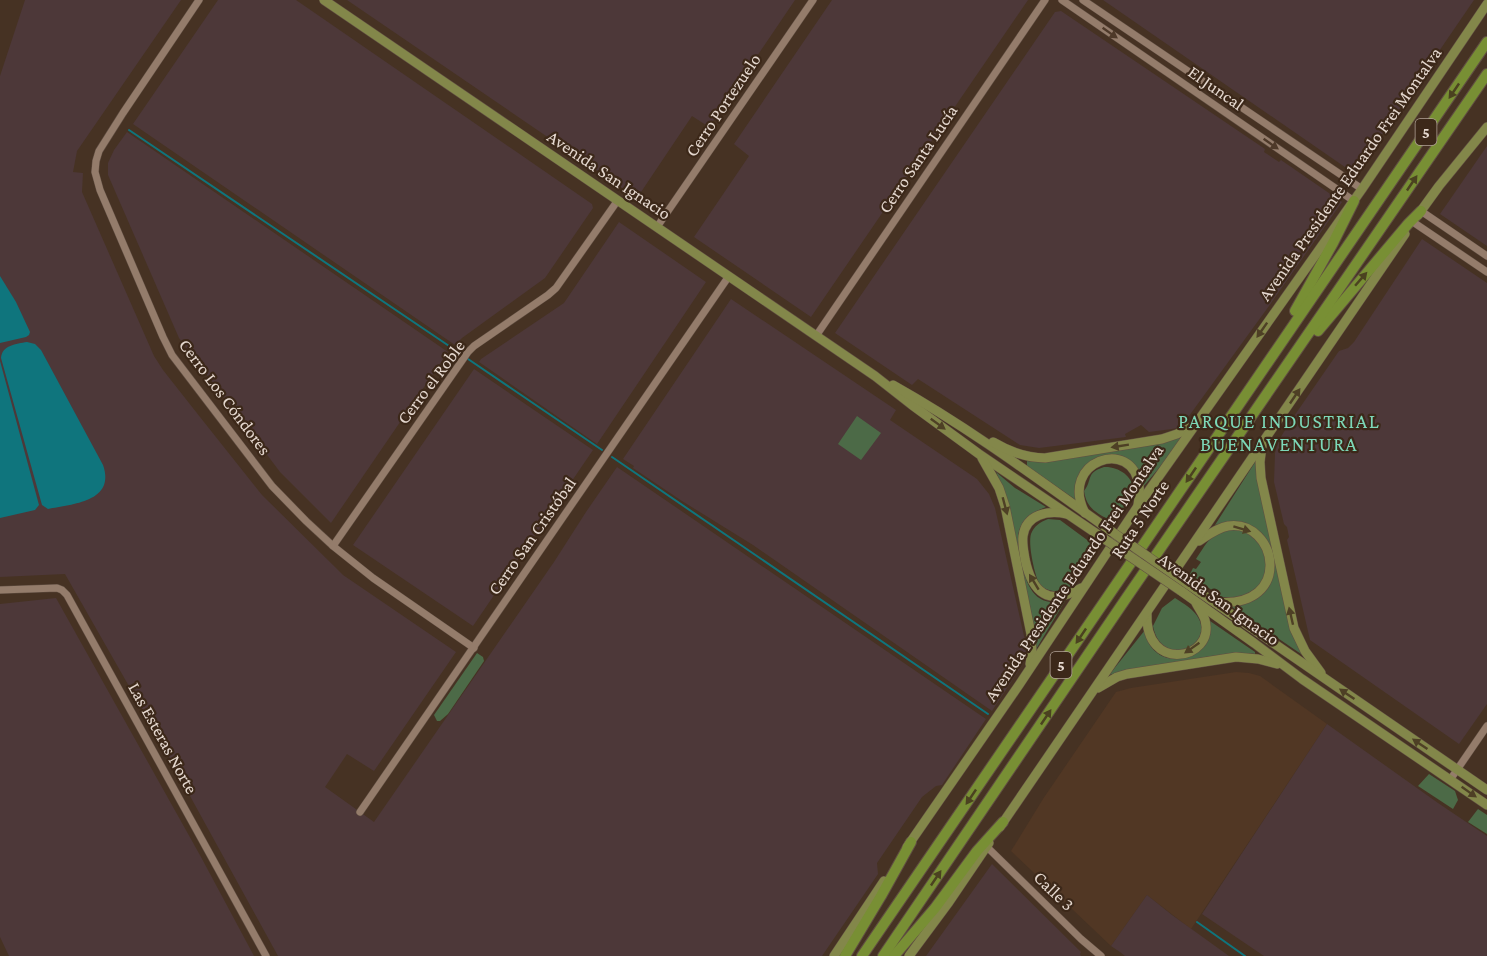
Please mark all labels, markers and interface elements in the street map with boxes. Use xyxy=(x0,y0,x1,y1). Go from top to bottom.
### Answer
one-way arrow xyxy=(1102,27,1118,39)
street label: Avenida Presidente Eduardo Frei Montalva xyxy=(1254,43,1446,305)
street label: Cerro Portezuelo xyxy=(681,50,765,160)
street label: El Juncal xyxy=(1184,62,1248,114)
one-way arrow xyxy=(1448,82,1460,98)
street label: Cerro Santa Lucía xyxy=(874,101,962,217)
road number: 5 xyxy=(1416,119,1436,145)
street label: Avenida San Ignacio xyxy=(544,126,675,224)
one-way arrow xyxy=(1263,138,1279,149)
one-way arrow xyxy=(1406,176,1418,192)
one-way arrow xyxy=(1354,272,1367,287)
one-way arrow xyxy=(1256,321,1268,337)
street label: Cerro Los Cóndores xyxy=(175,335,275,459)
street label: Cerro el Roble xyxy=(393,336,469,428)
one-way arrow xyxy=(1289,388,1301,404)
district label: PARQUE INDUSTRIAL BUENAVENTURA xyxy=(1178,410,1380,455)
one-way arrow xyxy=(930,418,946,429)
street label: Avenida Presidente Eduardo Frei Montalva xyxy=(980,441,1168,705)
one-way arrow xyxy=(1110,441,1129,450)
one-way arrow xyxy=(1185,466,1197,482)
street label: Cerro San Cristóbal xyxy=(484,473,580,599)
street label: Ruta 5 Norte xyxy=(1107,476,1173,562)
one-way arrow xyxy=(1000,497,1010,515)
one-way arrow xyxy=(1233,525,1251,534)
street label: Avenida San Ignacio xyxy=(1155,548,1283,650)
one-way arrow xyxy=(1028,573,1039,590)
one-way arrow xyxy=(1286,606,1295,625)
one-way arrow xyxy=(1075,627,1086,644)
one-way arrow xyxy=(1185,642,1201,654)
road number: 5 xyxy=(1050,652,1072,678)
street label: Las Esteras Norte xyxy=(124,679,202,797)
one-way arrow xyxy=(1338,688,1355,699)
one-way arrow xyxy=(1040,709,1052,725)
one-way arrow xyxy=(1413,738,1429,750)
one-way arrow xyxy=(1460,786,1476,798)
one-way arrow xyxy=(965,788,977,804)
street label: Calle 3 xyxy=(1030,867,1078,915)
one-way arrow xyxy=(931,870,942,886)

